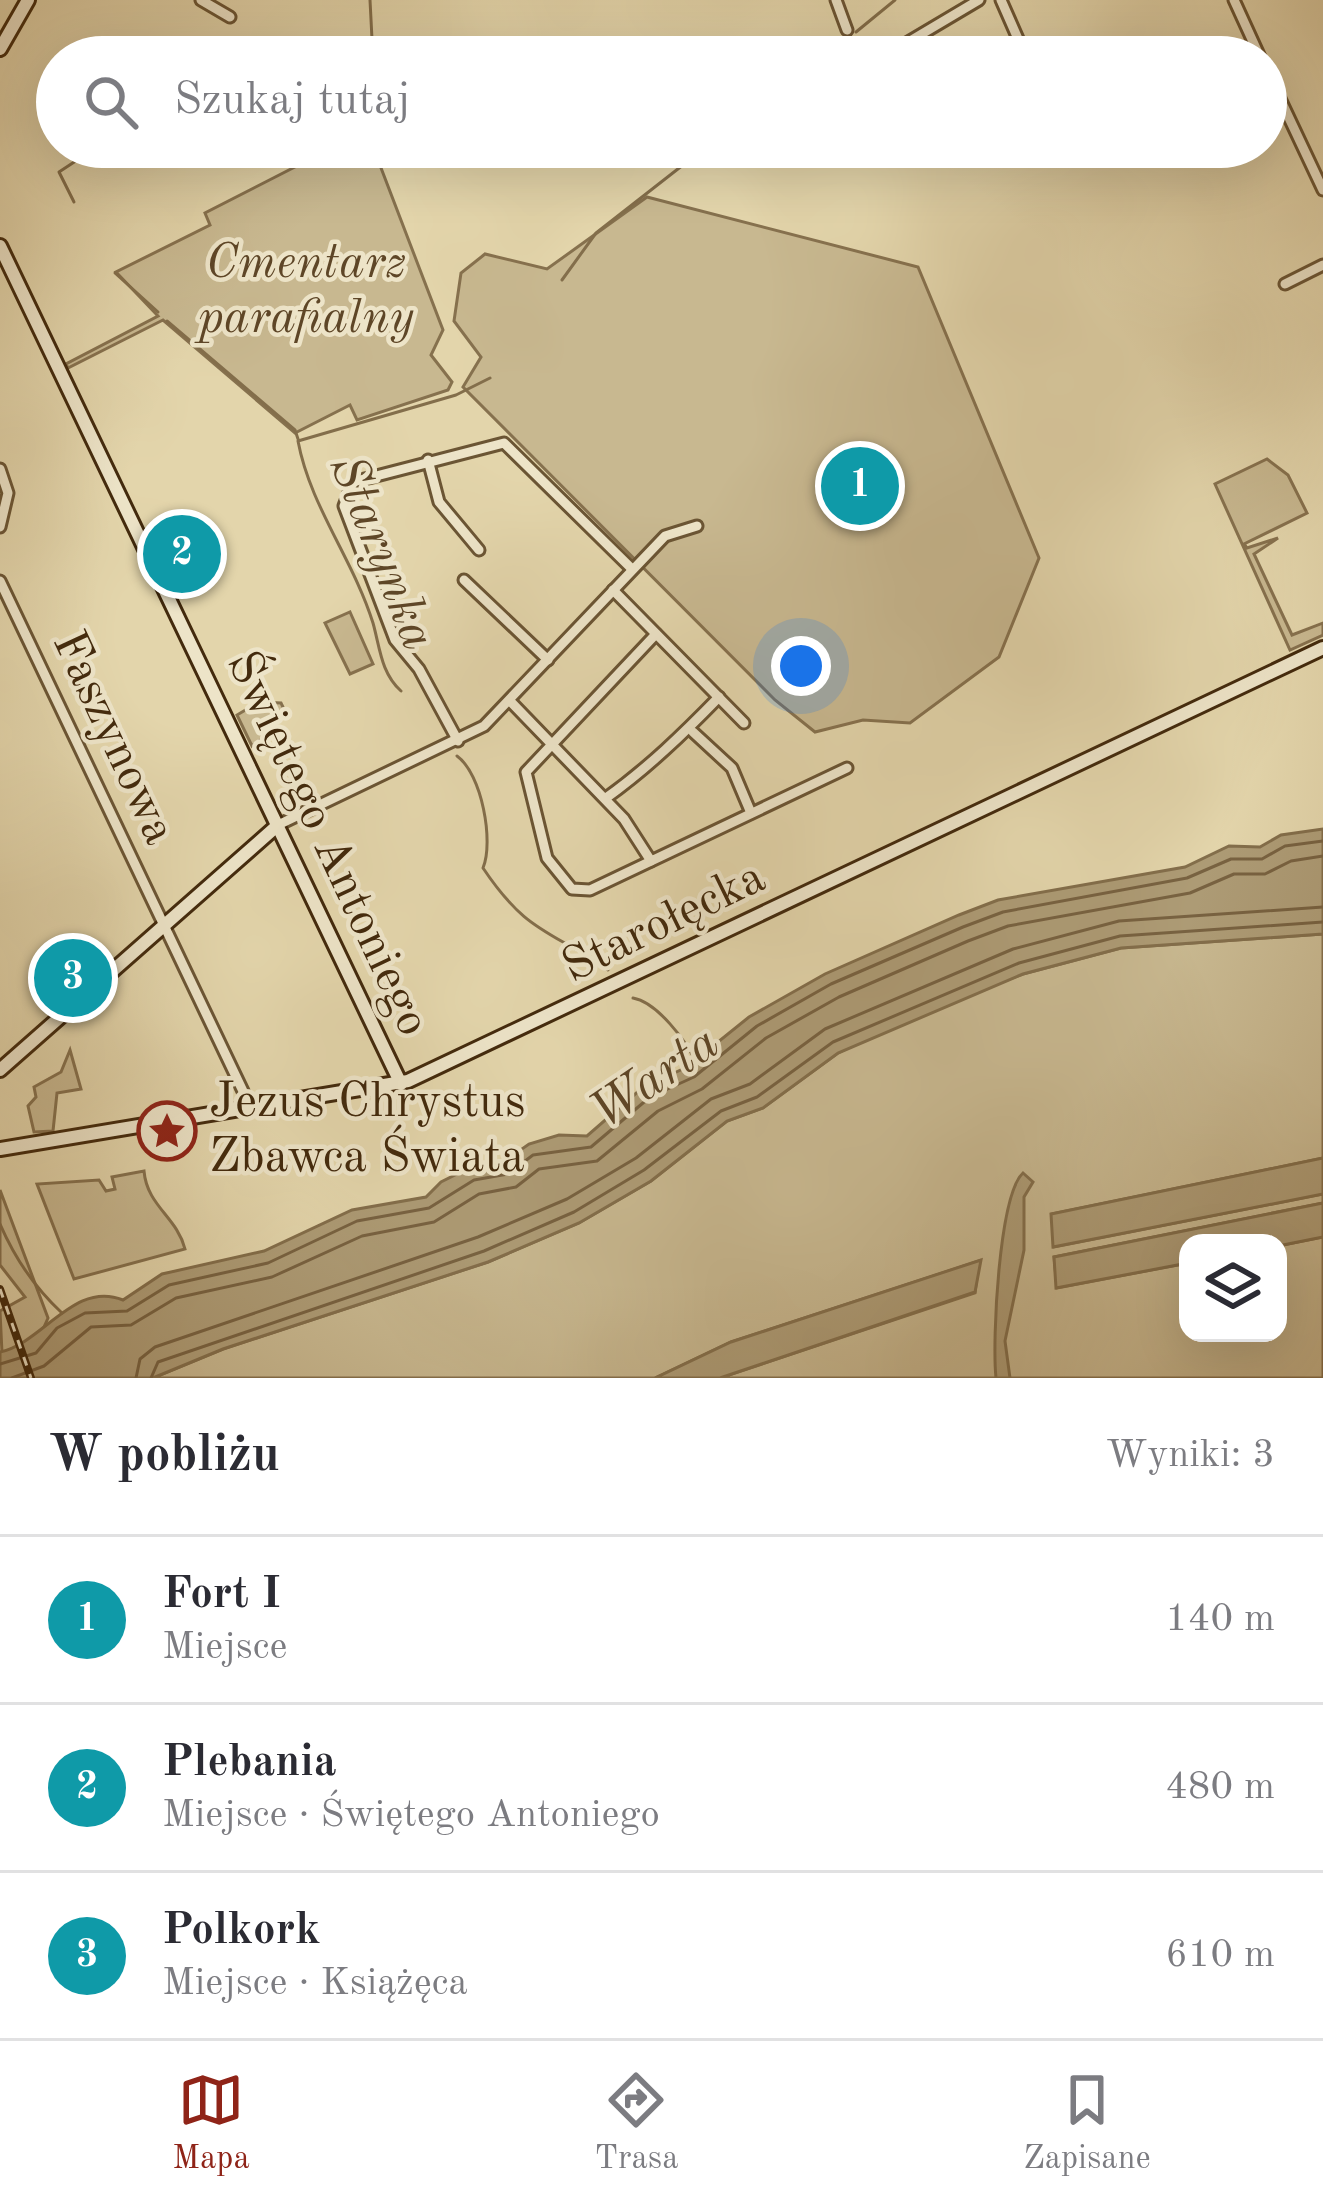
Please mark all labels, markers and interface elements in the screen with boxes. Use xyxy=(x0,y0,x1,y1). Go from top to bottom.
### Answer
search box xyxy=(36,36,1287,168)
icon: search xyxy=(78,69,144,135)
text: Szukaj tutaj xyxy=(174,79,411,124)
park label: Cmentarz parafialny xyxy=(194,240,414,343)
pin: 1 xyxy=(821,441,899,531)
water label: Starynka xyxy=(318,448,443,658)
pin: 2 xyxy=(143,509,221,599)
street label: Faszynowa xyxy=(43,624,183,852)
your location xyxy=(771,636,831,696)
street label: Świętego Antoniego xyxy=(217,640,446,1044)
street label: Starołęcka xyxy=(555,853,773,993)
pin: 3 xyxy=(34,933,112,1023)
water label: Warta xyxy=(581,1018,729,1140)
place label: Jezus Chrystus Zbawca Świata xyxy=(209,1079,526,1182)
place icon: Jezus Chrystus Zbawca Świata xyxy=(136,1100,198,1162)
map controls xyxy=(1179,1234,1287,1342)
button: layers xyxy=(1179,1234,1287,1342)
text: W pobliżu xyxy=(48,1431,280,1482)
text: Wyniki: 3 xyxy=(1106,1436,1275,1475)
text: Fort I xyxy=(162,1573,281,1618)
text: 1 xyxy=(76,1600,98,1639)
text: 140 m xyxy=(1165,1600,1275,1639)
text: Miejsce xyxy=(162,1628,288,1667)
text: Plebania xyxy=(162,1741,337,1786)
text: 2 xyxy=(76,1768,98,1807)
text: 480 m xyxy=(1165,1768,1275,1807)
text: Miejsce · Świętego Antoniego xyxy=(162,1796,660,1835)
text: Polkork xyxy=(162,1909,320,1954)
text: 3 xyxy=(76,1936,98,1975)
text: 610 m xyxy=(1165,1936,1275,1975)
text: Miejsce · Książęca xyxy=(162,1964,468,2003)
tab: Mapa xyxy=(172,2067,250,2180)
tab: Trasa xyxy=(594,2067,678,2180)
tab: Zapisane xyxy=(1023,2067,1151,2180)

